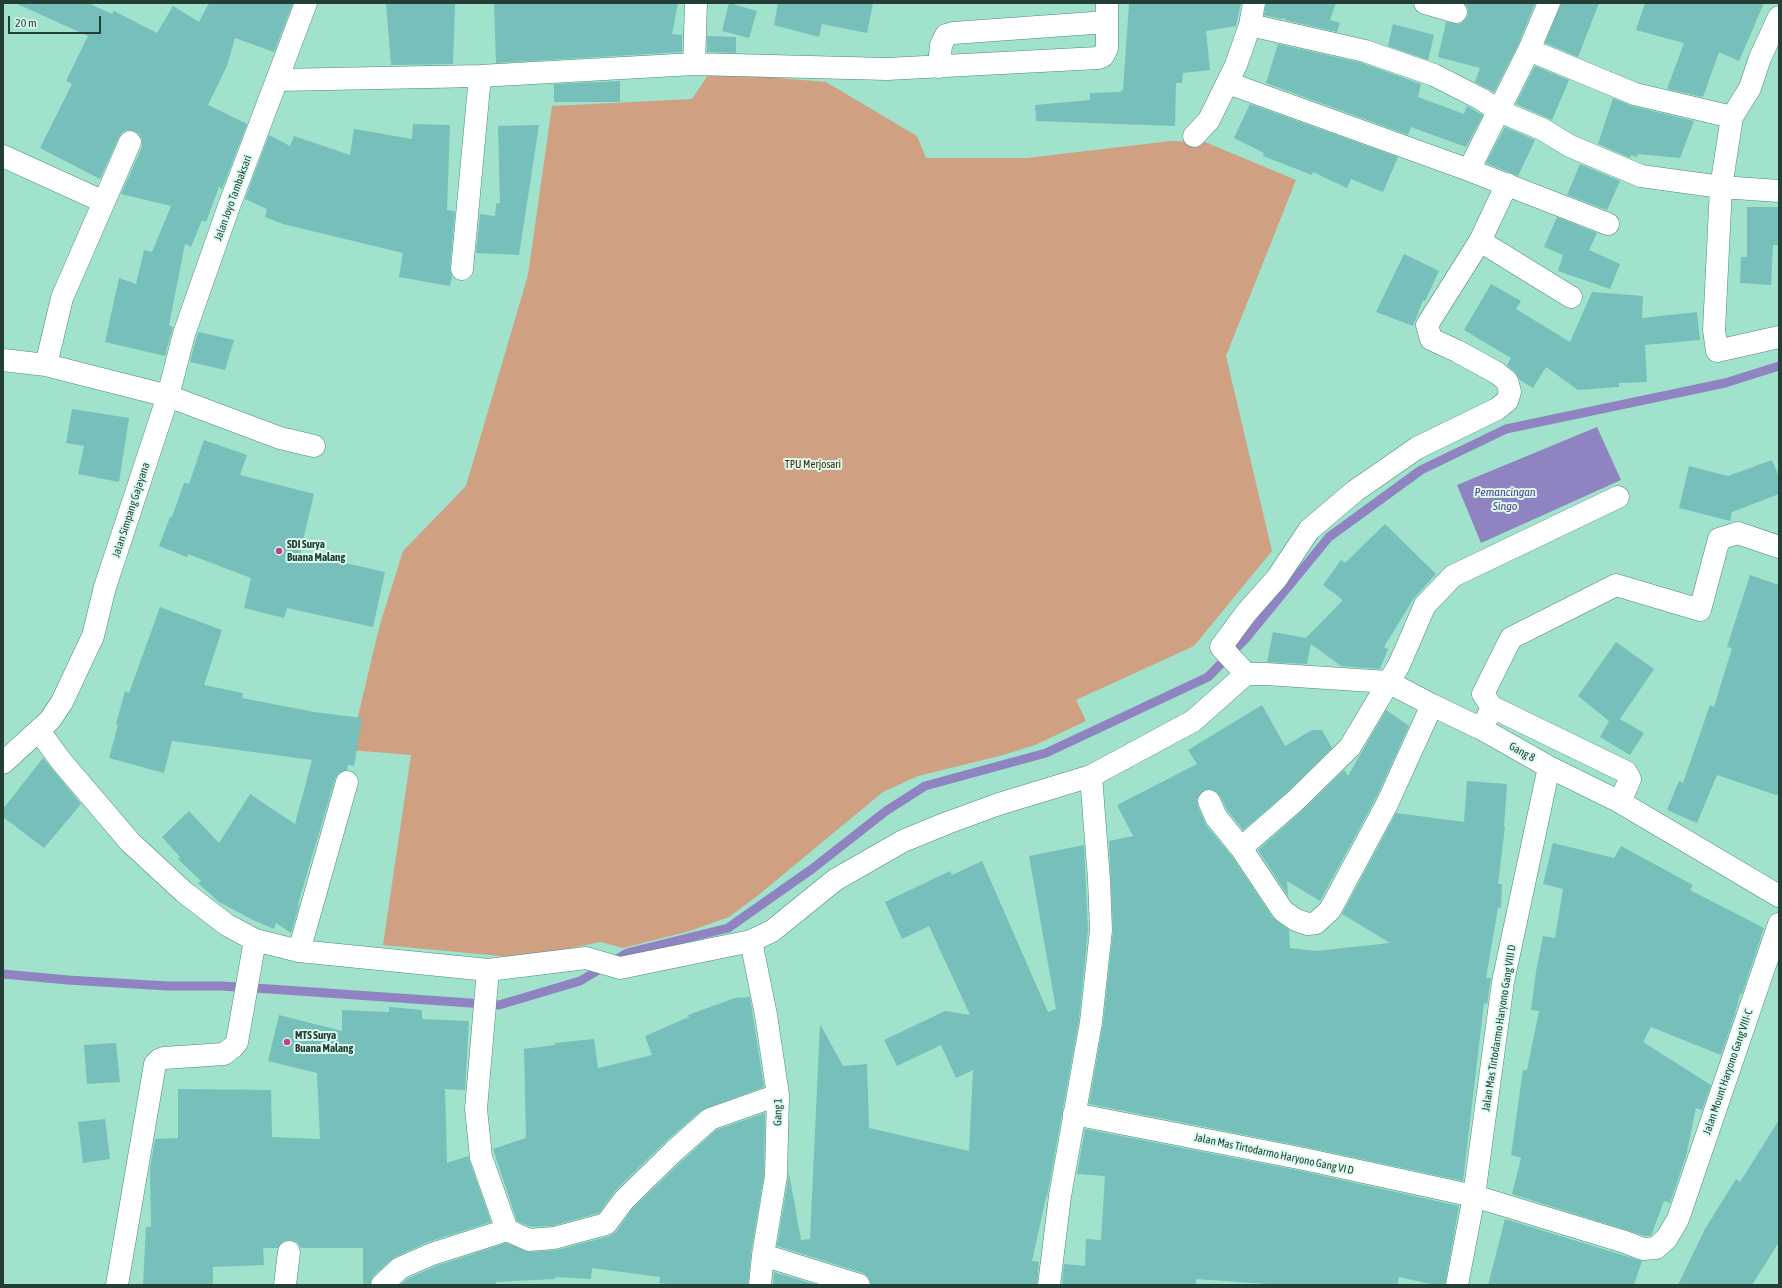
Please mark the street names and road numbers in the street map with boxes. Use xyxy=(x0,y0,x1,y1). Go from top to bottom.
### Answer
street label: Jalan Joyo Tambaksari xyxy=(211,153,255,243)
street label: Jalan Simpang Gajayana xyxy=(109,461,153,559)
street label: Gang 8 xyxy=(1507,740,1537,764)
street label: Jalan Mas Tirtodarmo Haryono Gang VIII D xyxy=(1479,944,1519,1112)
street label: Jalan Mount Haryono Gang VIII-C xyxy=(1700,1008,1756,1136)
street label: Gang 1 xyxy=(771,1098,785,1126)
street label: Jalan Mas Tirtodarmo Haryono Gang VI D xyxy=(1193,1131,1355,1177)

